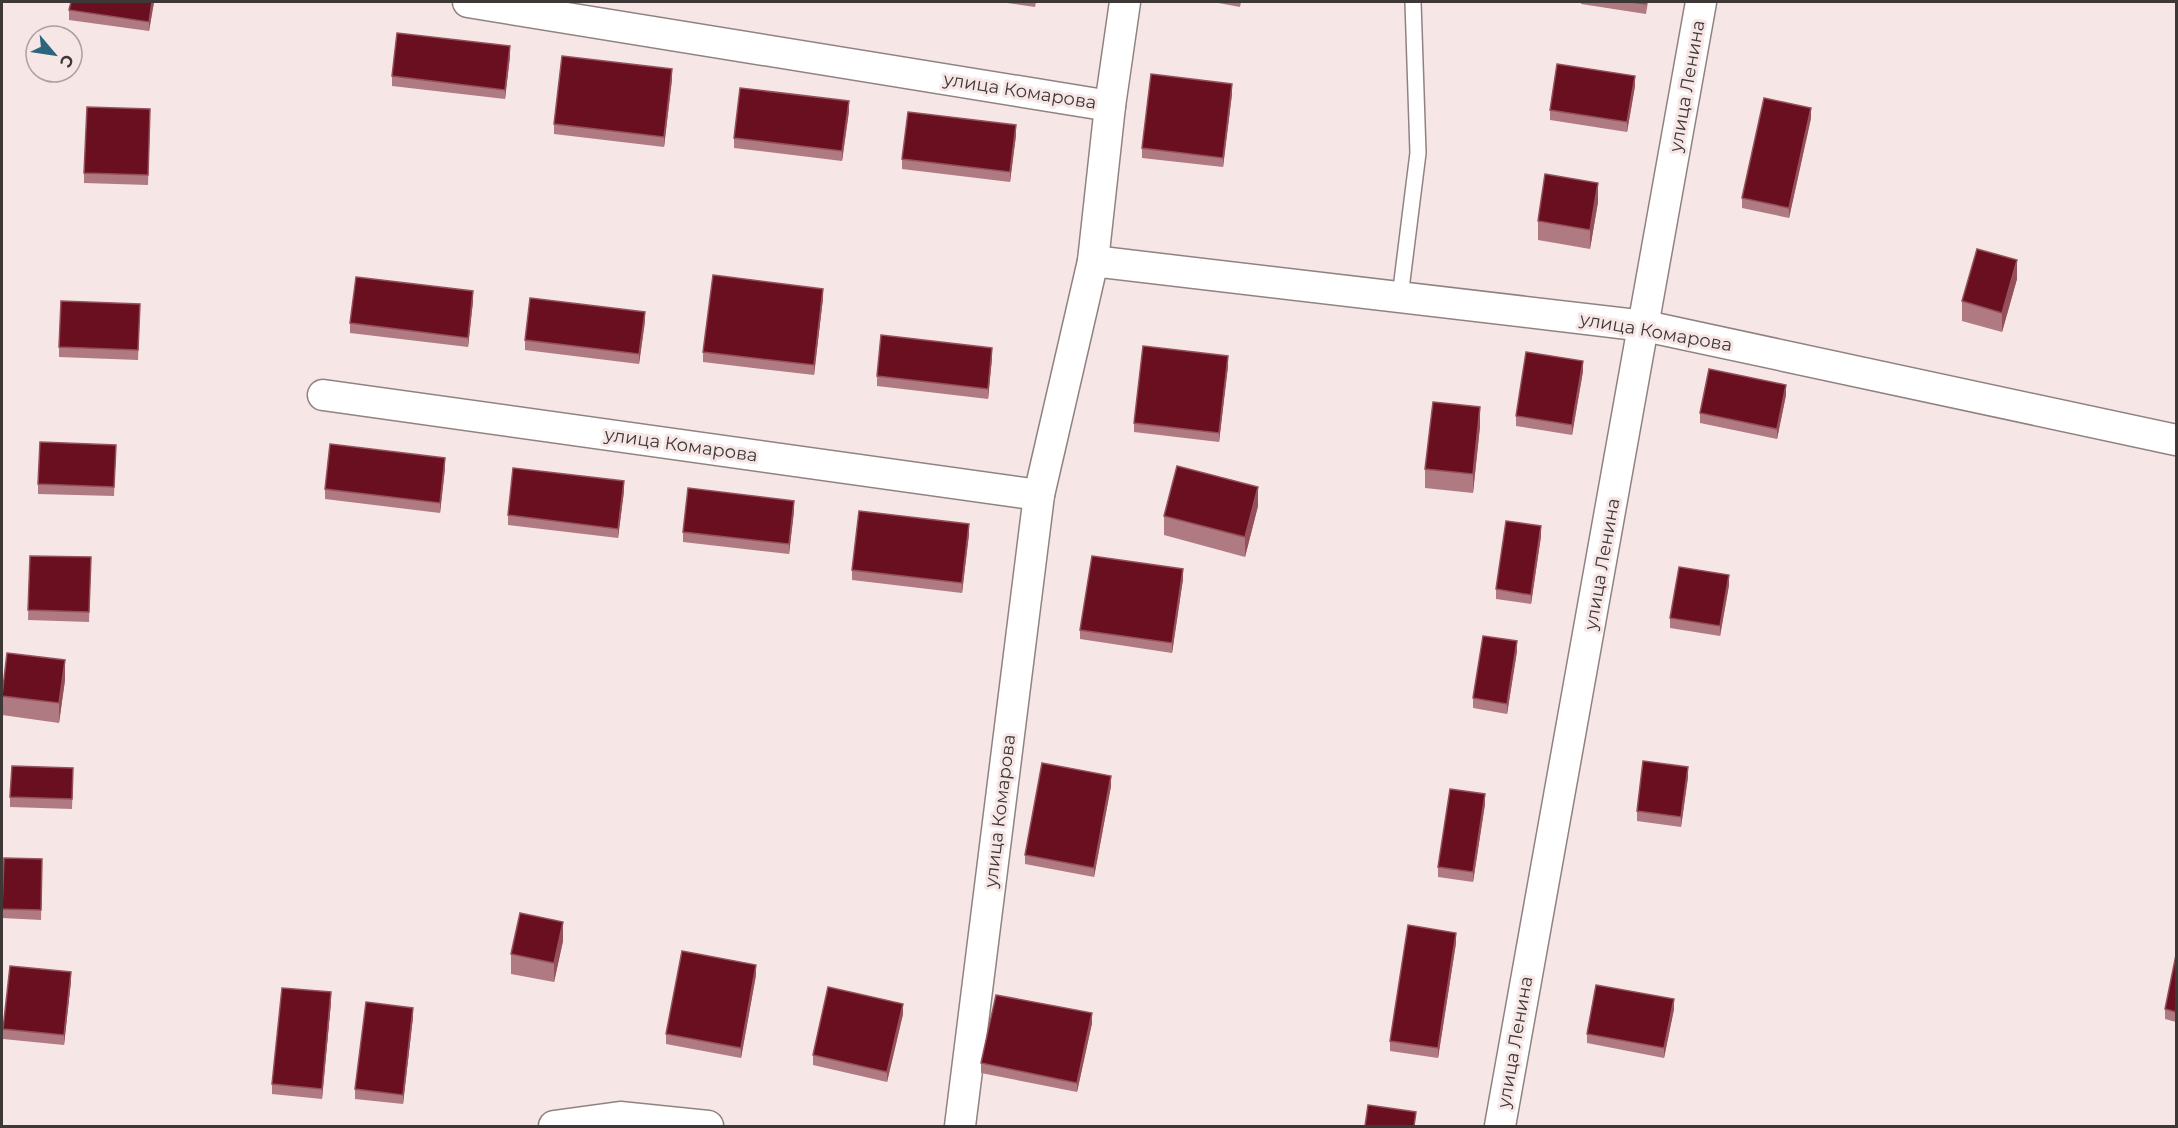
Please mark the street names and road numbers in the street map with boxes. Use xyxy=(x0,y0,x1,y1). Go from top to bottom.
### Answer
street label: улица Ленина xyxy=(1664,18,1709,155)
street label: улица Комарова xyxy=(941,68,1098,114)
street label: улица Комарова xyxy=(1577,308,1734,356)
street label: улица Комарова xyxy=(602,423,759,467)
street label: улица Ленина xyxy=(1579,496,1624,633)
street label: улица Комарова xyxy=(980,733,1020,890)
street label: улица Ленина xyxy=(1492,974,1537,1111)

